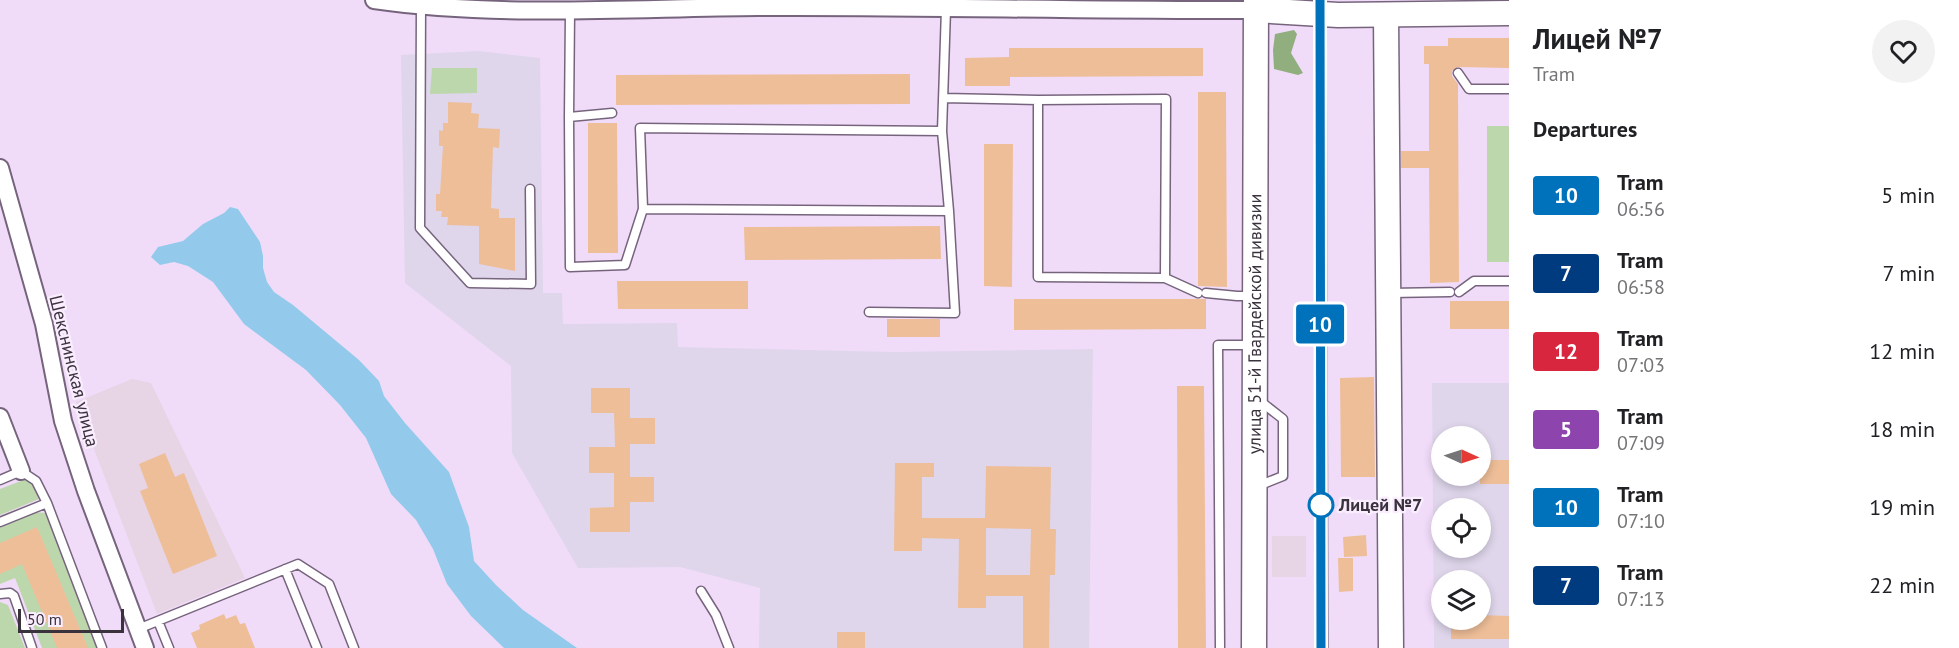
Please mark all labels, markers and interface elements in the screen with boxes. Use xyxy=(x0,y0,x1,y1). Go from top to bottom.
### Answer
text: Лицей №7 xyxy=(1533,20,1663,57)
button: heart xyxy=(1872,20,1935,83)
text: Tram xyxy=(1533,61,1575,87)
text: Departures xyxy=(1533,115,1637,143)
text: Tram xyxy=(1617,168,1664,196)
text: 5 min xyxy=(1881,181,1935,209)
text: 10 xyxy=(1554,182,1578,209)
street label: улица 51-й Гвардейской дивизии xyxy=(1243,194,1266,454)
text: 06:56 xyxy=(1617,196,1665,222)
text: Tram xyxy=(1617,246,1664,274)
text: 7 min xyxy=(1883,259,1935,287)
text: 7 xyxy=(1560,260,1572,287)
text: 06:58 xyxy=(1617,274,1665,300)
street label: Шекснинская улица xyxy=(45,293,104,449)
line badge: 10 xyxy=(1293,304,1347,344)
text: 10 xyxy=(1308,311,1332,338)
text: Tram xyxy=(1617,324,1664,352)
text: 12 min xyxy=(1869,337,1935,365)
text: 12 xyxy=(1554,338,1578,365)
text: 07:03 xyxy=(1617,352,1665,378)
text: Tram xyxy=(1617,402,1664,430)
text: 18 min xyxy=(1869,415,1935,443)
text: 5 xyxy=(1560,416,1572,443)
north arrow xyxy=(1431,426,1491,486)
map controls xyxy=(1431,426,1491,630)
text: 07:09 xyxy=(1617,430,1665,456)
text: Tram xyxy=(1617,480,1664,508)
marker: Лицей №7 xyxy=(1308,492,1334,518)
place label: Лицей №7 xyxy=(1338,493,1422,516)
text: 19 min xyxy=(1869,493,1935,521)
text: 10 xyxy=(1554,494,1578,521)
button: locate xyxy=(1431,498,1491,558)
text: 07:10 xyxy=(1617,508,1665,534)
text: Tram xyxy=(1617,558,1664,586)
button: layers xyxy=(1431,570,1491,630)
text: 22 min xyxy=(1869,571,1935,599)
text: 7 xyxy=(1560,572,1572,599)
text: 07:13 xyxy=(1617,586,1665,612)
scale bar xyxy=(18,606,124,634)
text: 50 m xyxy=(27,609,62,629)

